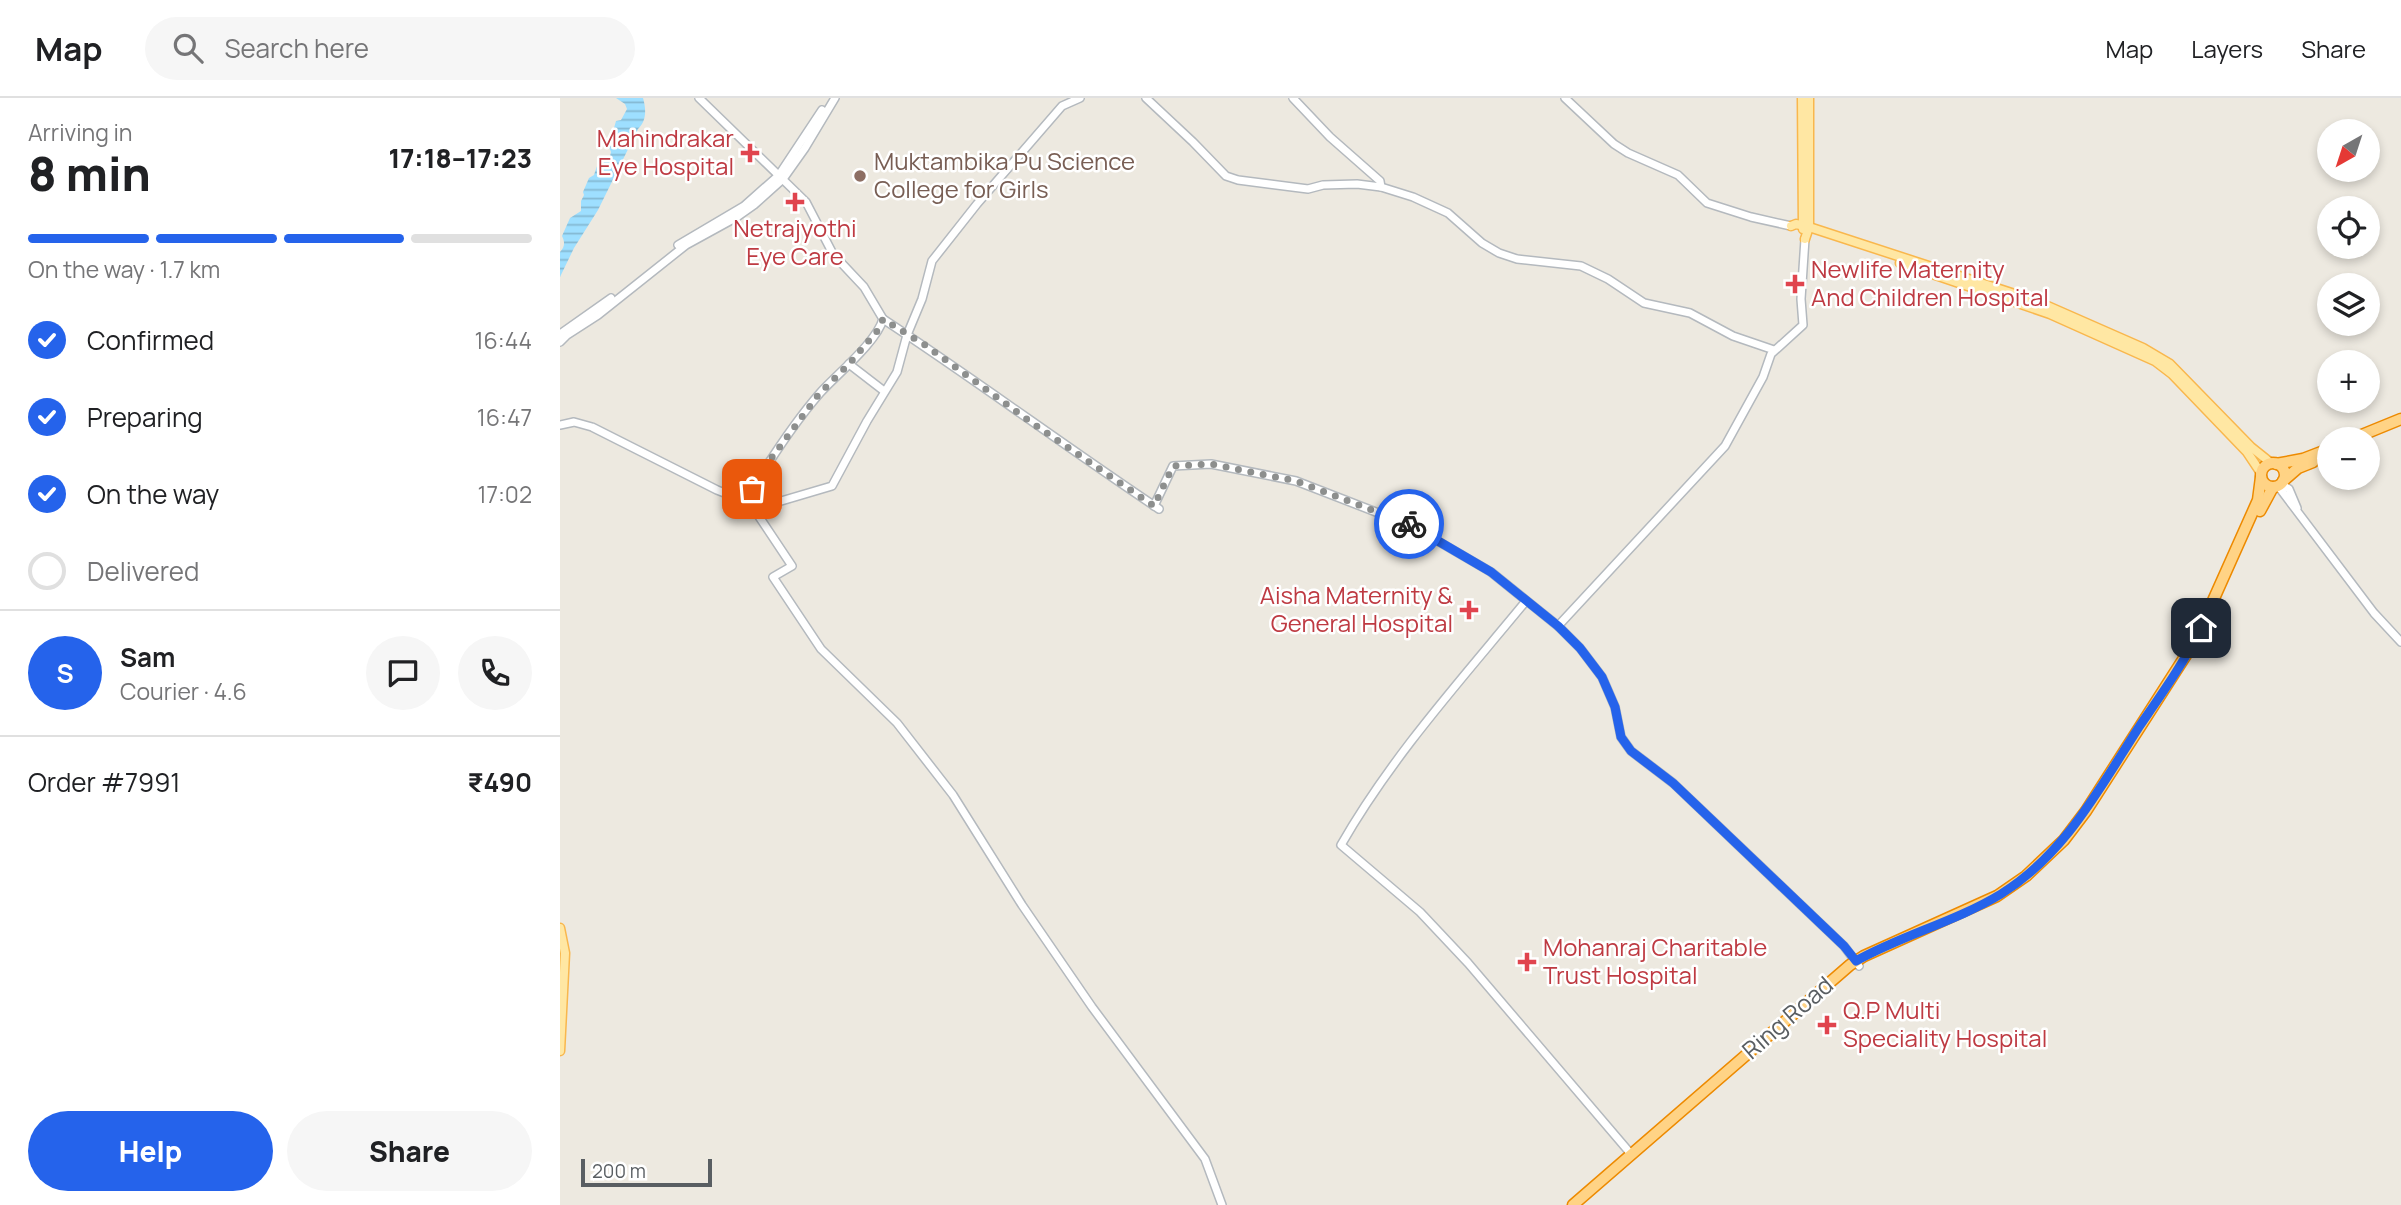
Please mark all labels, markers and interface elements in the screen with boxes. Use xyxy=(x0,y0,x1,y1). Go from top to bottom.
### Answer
search box xyxy=(145,17,635,80)
text: Map xyxy=(35,26,103,71)
icon: search xyxy=(169,29,207,67)
text: Search here xyxy=(225,30,369,66)
text: Map xyxy=(2106,32,2153,65)
text: Layers xyxy=(2191,32,2263,65)
text: Share xyxy=(2301,32,2366,65)
text: Arriving in xyxy=(28,116,133,148)
north arrow xyxy=(2317,119,2380,182)
map controls xyxy=(2317,119,2380,490)
place label: Mahindrakar Eye Hospital xyxy=(597,121,734,182)
text: 17:18–17:23 xyxy=(388,140,532,176)
text: 8 min xyxy=(28,142,151,205)
marker: Mahindrakar Eye Hospital xyxy=(740,143,760,163)
place label: Muktambika Pu Science College for Girls xyxy=(874,144,1135,205)
marker: Muktambika Pu Science College for Girls xyxy=(852,168,868,184)
marker: Netrajyothi Eye Care xyxy=(785,192,805,212)
button: locate xyxy=(2317,196,2380,259)
place label: Netrajyothi Eye Care xyxy=(733,211,857,272)
place label: Newlife Maternity And Children Hospital xyxy=(1811,252,2049,313)
text: On the way · 1.7 km xyxy=(28,253,220,285)
button: layers xyxy=(2317,273,2380,336)
marker: Newlife Maternity And Children Hospital xyxy=(1785,274,1805,294)
icon: check xyxy=(28,321,66,359)
text: Confirmed xyxy=(87,322,214,358)
text: 16:44 xyxy=(475,324,532,356)
button: + xyxy=(2317,350,2380,413)
icon: check xyxy=(28,398,66,436)
text: Preparing xyxy=(87,399,203,435)
text: 16:47 xyxy=(477,401,532,433)
button: − xyxy=(2317,427,2380,490)
pin xyxy=(722,459,782,519)
icon: bag xyxy=(733,470,771,508)
icon: check xyxy=(28,475,66,513)
text: On the way xyxy=(87,476,219,512)
text: 17:02 xyxy=(477,478,532,510)
courier xyxy=(1374,489,1444,559)
icon: bike xyxy=(1390,505,1428,543)
text: Delivered xyxy=(87,553,199,589)
place label: Aisha Maternity & General Hospital xyxy=(1260,578,1453,639)
pin xyxy=(2171,598,2231,658)
marker: Aisha Maternity & General Hospital xyxy=(1459,600,1479,620)
icon: home xyxy=(2182,609,2220,647)
button: chat xyxy=(366,636,440,710)
button: phone xyxy=(458,636,532,710)
text: Sam xyxy=(120,639,175,675)
text: S xyxy=(56,655,74,691)
text: Courier · 4.6 xyxy=(120,675,247,707)
text: Order #7991 xyxy=(28,764,181,800)
text: ₹490 xyxy=(467,764,532,800)
place label: Mohanraj Charitable Trust Hospital xyxy=(1543,930,1767,991)
marker: Mohanraj Charitable Trust Hospital xyxy=(1517,952,1537,972)
street label: Ring Road xyxy=(1734,968,1840,1066)
place label: Q.P Multi Speciality Hospital xyxy=(1843,993,2047,1054)
marker: Q.P Multi Speciality Hospital xyxy=(1817,1015,1837,1035)
button: Help xyxy=(28,1111,273,1191)
button: Share xyxy=(287,1111,532,1191)
scale bar xyxy=(581,1156,712,1188)
text: 200 m xyxy=(592,1158,646,1184)

